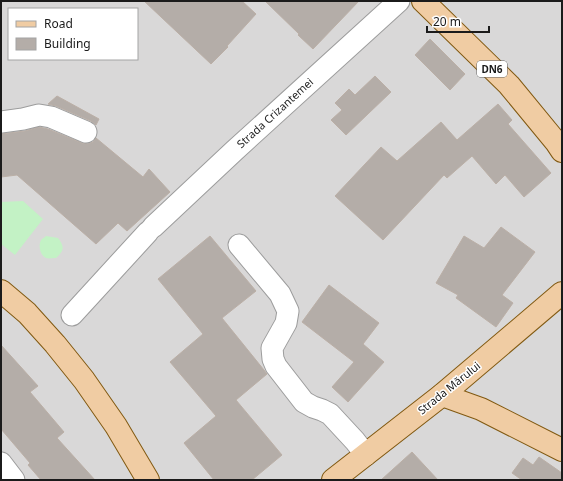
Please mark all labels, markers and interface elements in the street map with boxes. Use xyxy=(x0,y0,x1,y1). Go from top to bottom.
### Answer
legend xyxy=(8,8,138,60)
scale bar xyxy=(427,8,489,34)
text: 20 m xyxy=(433,13,461,30)
text: Road xyxy=(44,15,73,32)
text: Building xyxy=(44,35,91,52)
road number: DN6 xyxy=(477,61,507,77)
street label: Strada Crizantemei xyxy=(233,74,316,151)
street label: Strada Mărului xyxy=(414,358,483,417)

